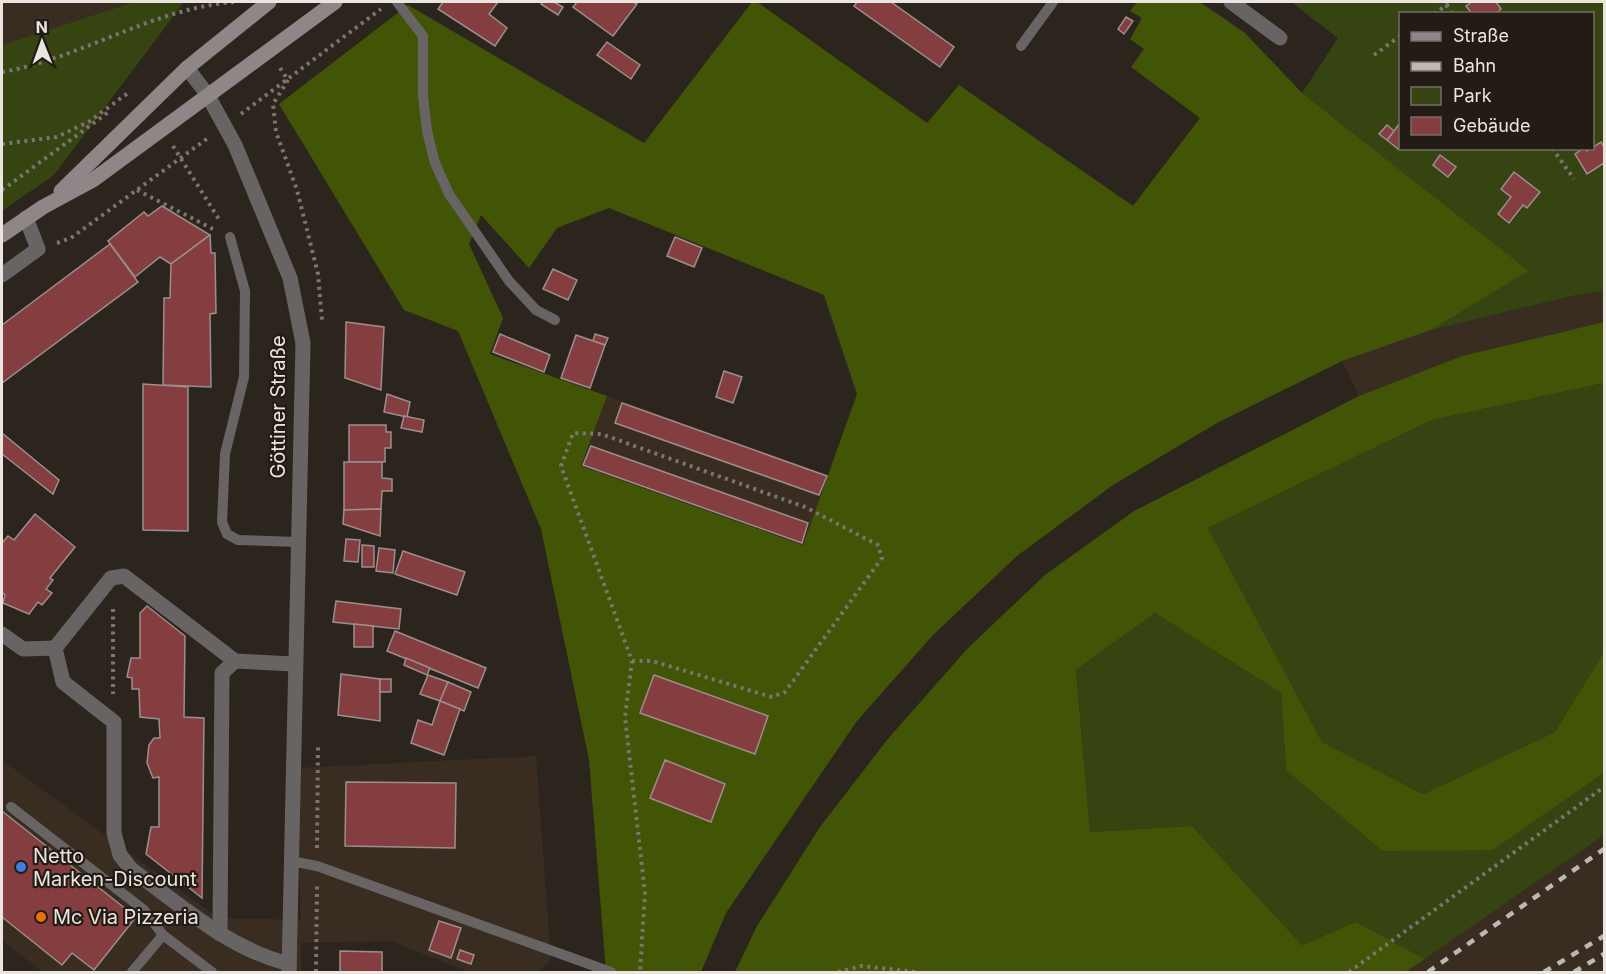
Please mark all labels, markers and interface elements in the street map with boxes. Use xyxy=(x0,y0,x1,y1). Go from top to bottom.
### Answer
north arrow xyxy=(12,12,72,72)
legend xyxy=(1399,12,1594,150)
text: N xyxy=(35,17,48,37)
text: Straße xyxy=(1453,25,1509,46)
text: Bahn xyxy=(1453,55,1496,76)
text: Park xyxy=(1453,85,1492,106)
text: Gebäude xyxy=(1453,115,1530,136)
street label: Göttiner Straße xyxy=(266,335,290,479)
place label: Netto Marken-Discount xyxy=(33,844,197,891)
marker: Netto Marken-Discount xyxy=(14,860,28,874)
place label: Mc Via Pizzeria xyxy=(53,905,199,929)
marker: Mc Via Pizzeria xyxy=(34,910,48,924)

